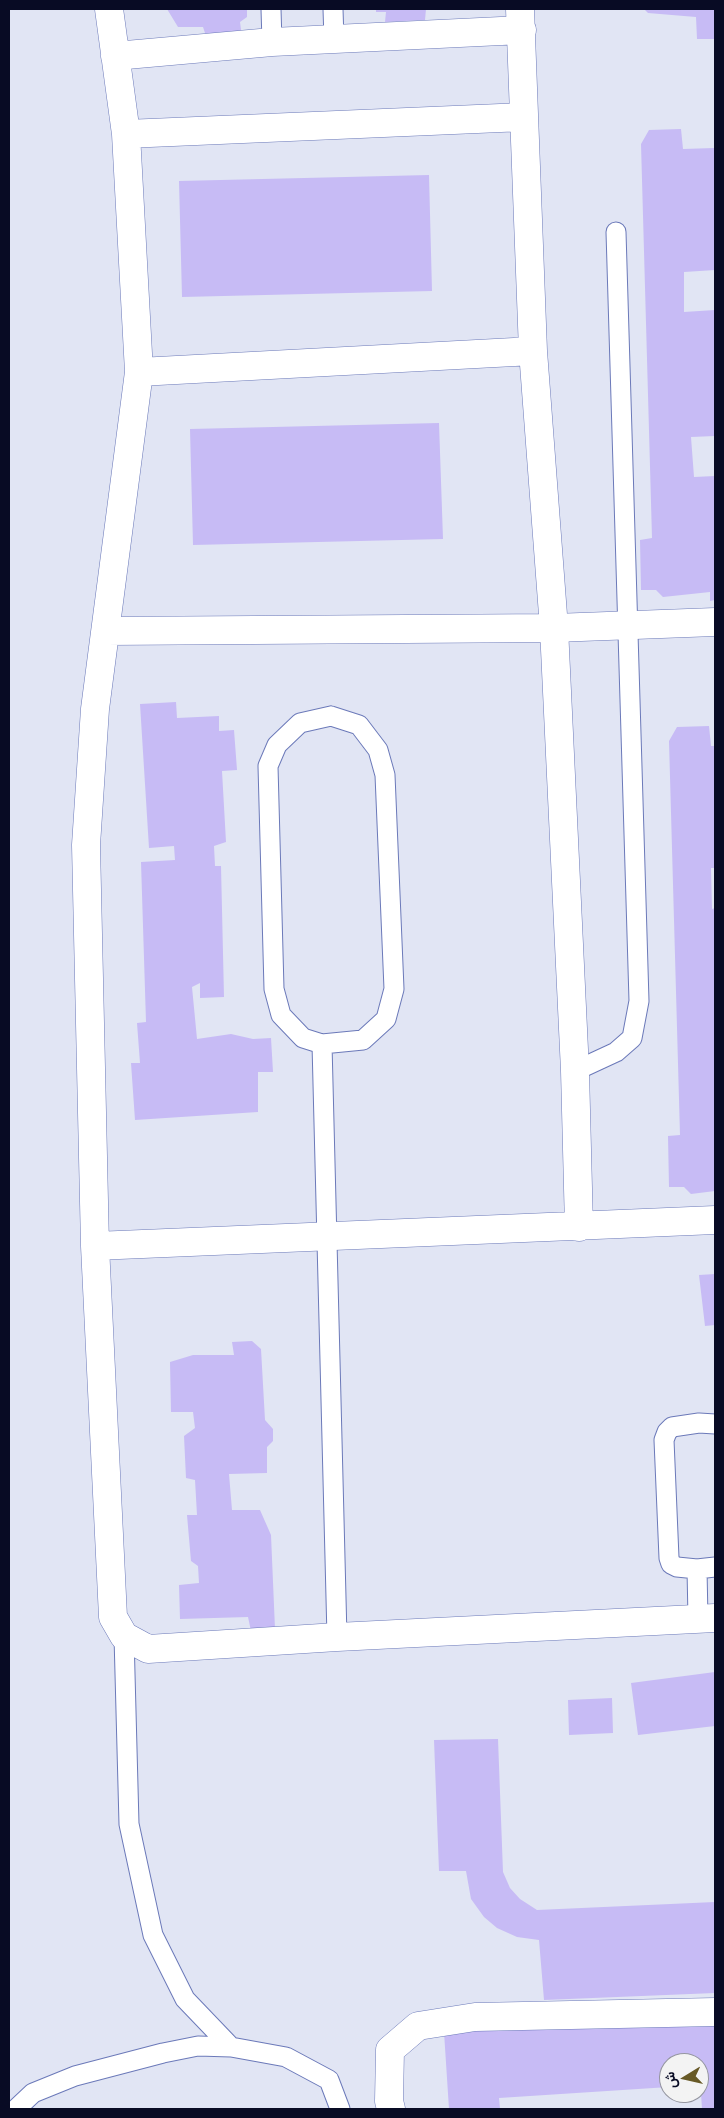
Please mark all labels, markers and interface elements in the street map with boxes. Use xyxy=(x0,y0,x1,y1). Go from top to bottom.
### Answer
north arrow xyxy=(659,2053,709,2103)
text: ش xyxy=(659,2070,680,2090)

